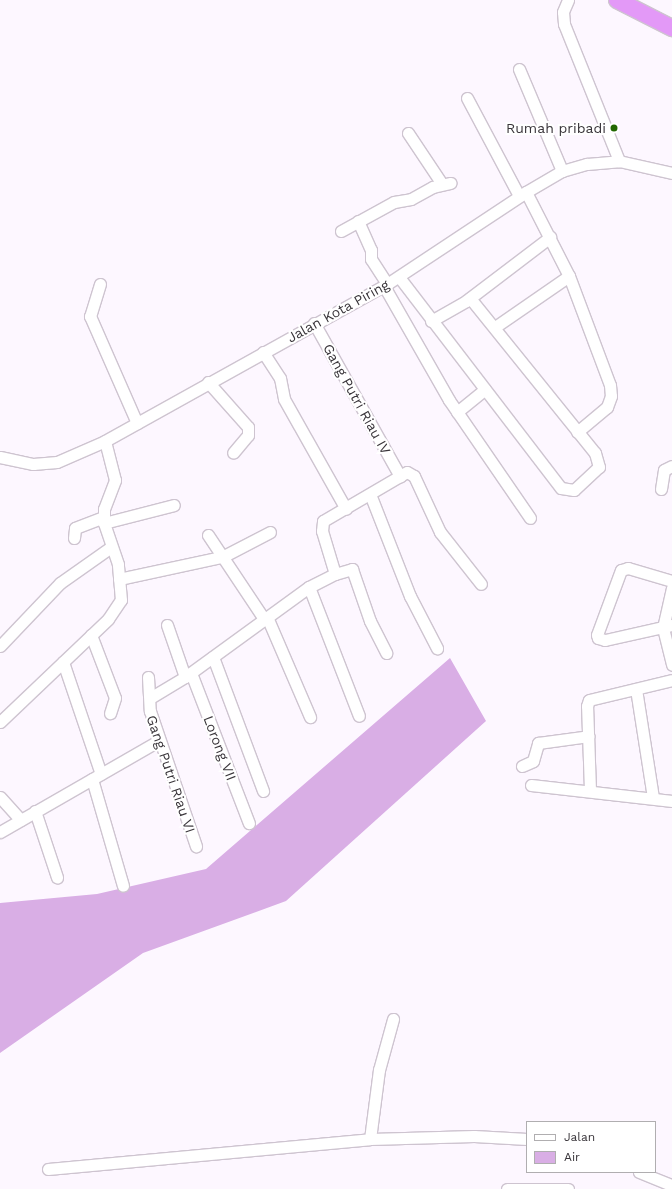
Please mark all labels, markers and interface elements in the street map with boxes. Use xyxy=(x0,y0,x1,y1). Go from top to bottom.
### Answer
place label: Rumah pribadi xyxy=(506,120,606,136)
marker: Rumah pribadi xyxy=(609,123,619,133)
street label: Jalan Kota Piring xyxy=(284,276,392,346)
street label: Gang Putri Riau IV xyxy=(320,341,394,457)
street label: Gang Putri Riau VI xyxy=(143,713,199,835)
street label: Lorong VII xyxy=(200,713,240,783)
legend xyxy=(526,1121,656,1173)
text: Jalan xyxy=(564,1130,595,1144)
text: Air xyxy=(564,1150,580,1164)

